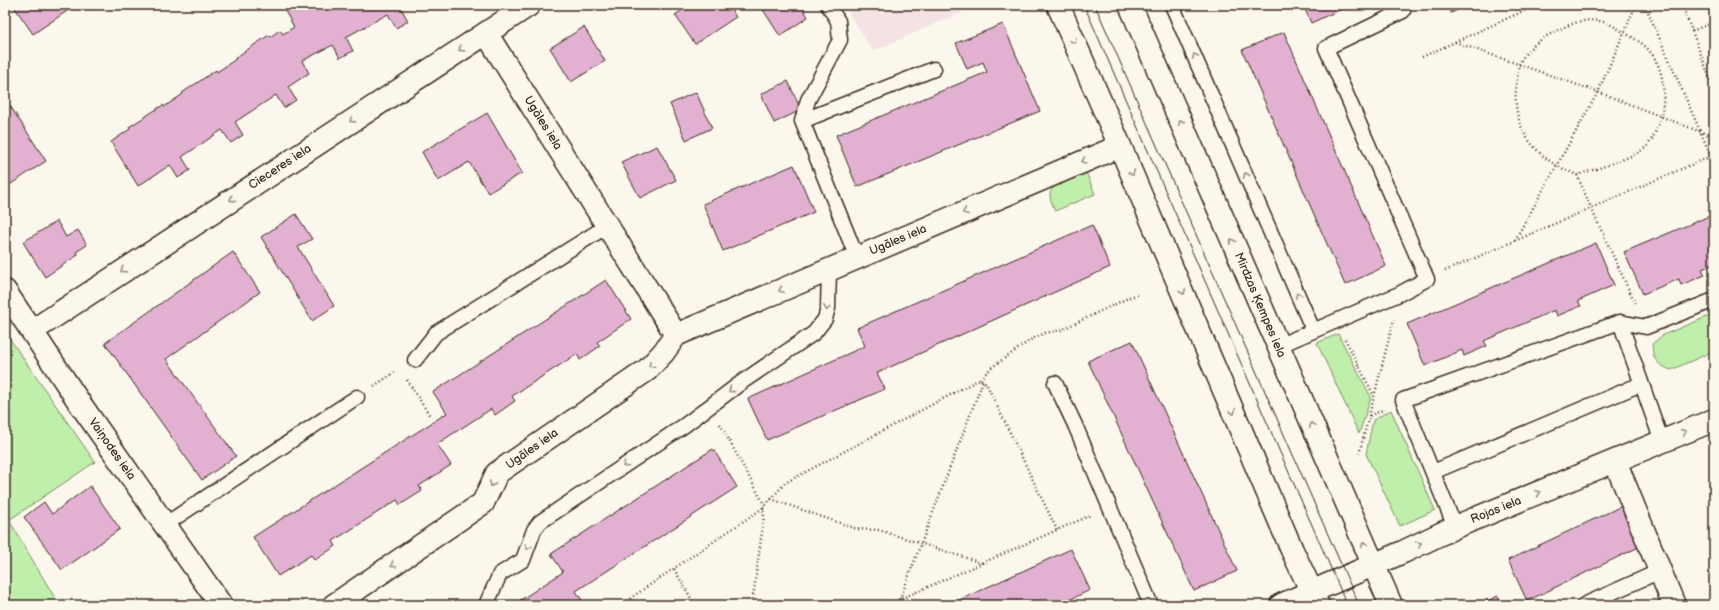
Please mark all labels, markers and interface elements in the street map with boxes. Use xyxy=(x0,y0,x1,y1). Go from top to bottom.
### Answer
one-way arrow xyxy=(1069,36,1077,44)
one-way arrow xyxy=(458,45,465,52)
one-way arrow xyxy=(1191,53,1199,60)
street label: Ugāles iela xyxy=(521,93,566,153)
one-way arrow xyxy=(350,116,357,123)
one-way arrow xyxy=(1177,118,1185,125)
street label: Cieceres iela xyxy=(246,141,314,193)
one-way arrow xyxy=(1081,156,1089,164)
one-way arrow xyxy=(1127,169,1135,176)
one-way arrow xyxy=(1243,172,1251,180)
one-way arrow xyxy=(229,194,236,202)
one-way arrow xyxy=(961,207,969,215)
street label: Ugāles iela xyxy=(867,221,929,259)
one-way arrow xyxy=(1229,238,1237,246)
street label: Mirdzas Ķempes iela xyxy=(1231,250,1289,360)
one-way arrow xyxy=(120,265,127,273)
one-way arrow xyxy=(777,285,785,293)
one-way arrow xyxy=(1178,289,1186,296)
one-way arrow xyxy=(1295,291,1303,299)
one-way arrow xyxy=(823,305,832,311)
one-way arrow xyxy=(648,361,656,368)
one-way arrow xyxy=(729,385,736,392)
one-way arrow xyxy=(1229,408,1237,415)
street label: Vaiņodes iela xyxy=(85,415,139,483)
one-way arrow xyxy=(1309,421,1317,429)
street label: Ugāles iela xyxy=(503,425,561,473)
one-way arrow xyxy=(1681,429,1688,437)
one-way arrow xyxy=(622,460,629,468)
one-way arrow xyxy=(489,480,497,487)
one-way arrow xyxy=(1535,489,1542,497)
street label: Rojas iela xyxy=(1469,493,1524,527)
one-way arrow xyxy=(1361,540,1369,547)
one-way arrow xyxy=(1415,541,1422,549)
one-way arrow xyxy=(524,543,533,550)
one-way arrow xyxy=(390,560,397,568)

